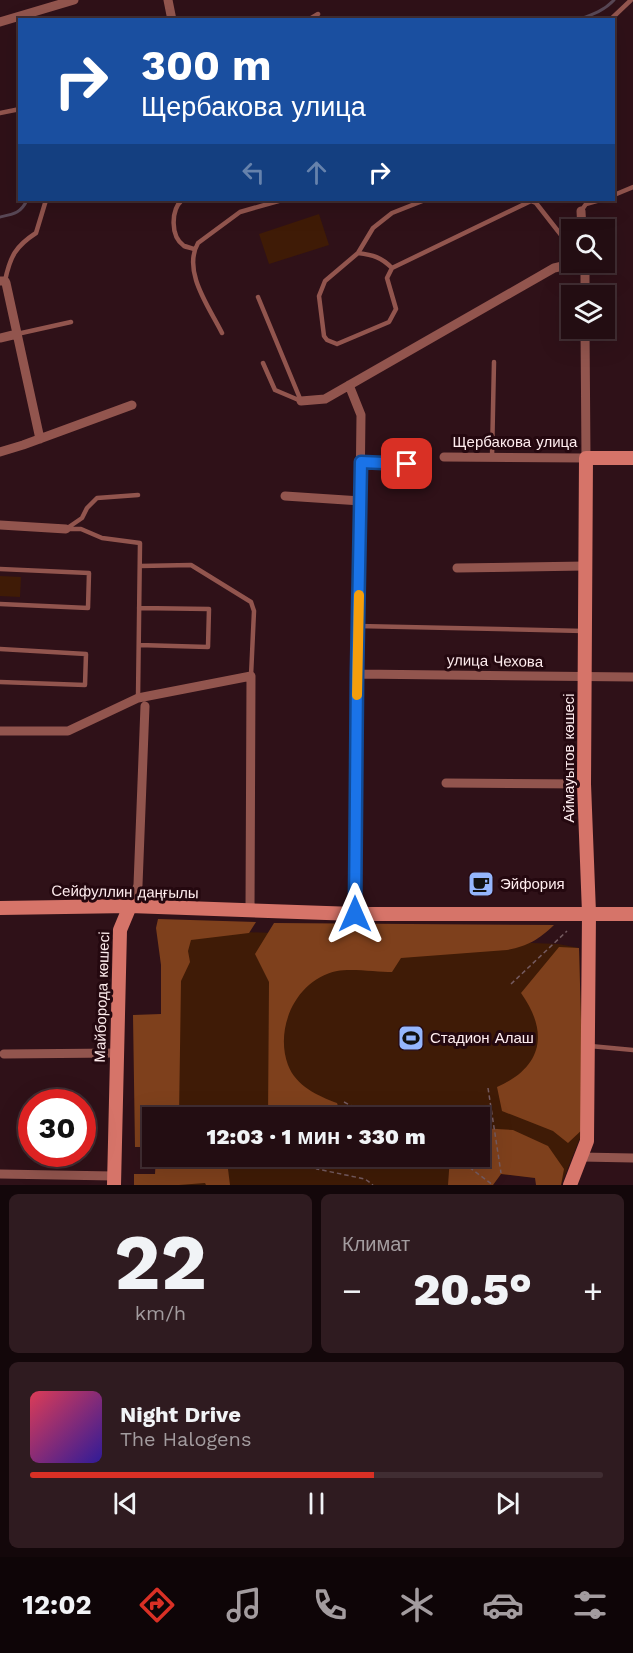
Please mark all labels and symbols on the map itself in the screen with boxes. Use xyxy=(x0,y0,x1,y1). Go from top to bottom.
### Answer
street label: Щербакова улица xyxy=(453,433,578,451)
pin xyxy=(381,438,432,489)
street label: улица Чехова xyxy=(447,651,544,671)
street label: Аймауытов көшесі xyxy=(560,693,578,823)
cafe icon: Эйфория xyxy=(466,869,496,899)
place label: Эйфория xyxy=(500,875,565,893)
street label: Сейфуллин даңғылы xyxy=(51,882,199,902)
position arrow xyxy=(323,882,387,946)
street label: Майборода көшесі xyxy=(91,931,113,1063)
sports icon: Стадион Алаш xyxy=(396,1023,426,1053)
place label: Стадион Алаш xyxy=(430,1029,534,1047)
speed limit sign: 30 xyxy=(18,1089,96,1167)

